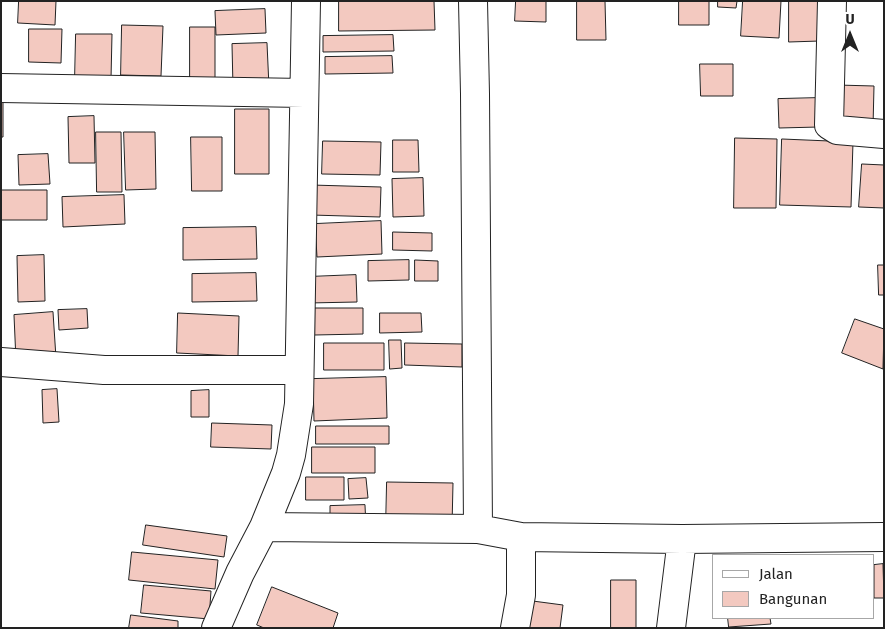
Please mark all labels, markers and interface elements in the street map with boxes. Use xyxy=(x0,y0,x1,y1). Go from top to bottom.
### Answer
north arrow xyxy=(825,10,875,60)
text: U xyxy=(845,11,855,28)
legend xyxy=(712,554,875,619)
text: Jalan xyxy=(759,565,793,583)
text: Bangunan xyxy=(759,590,827,608)

